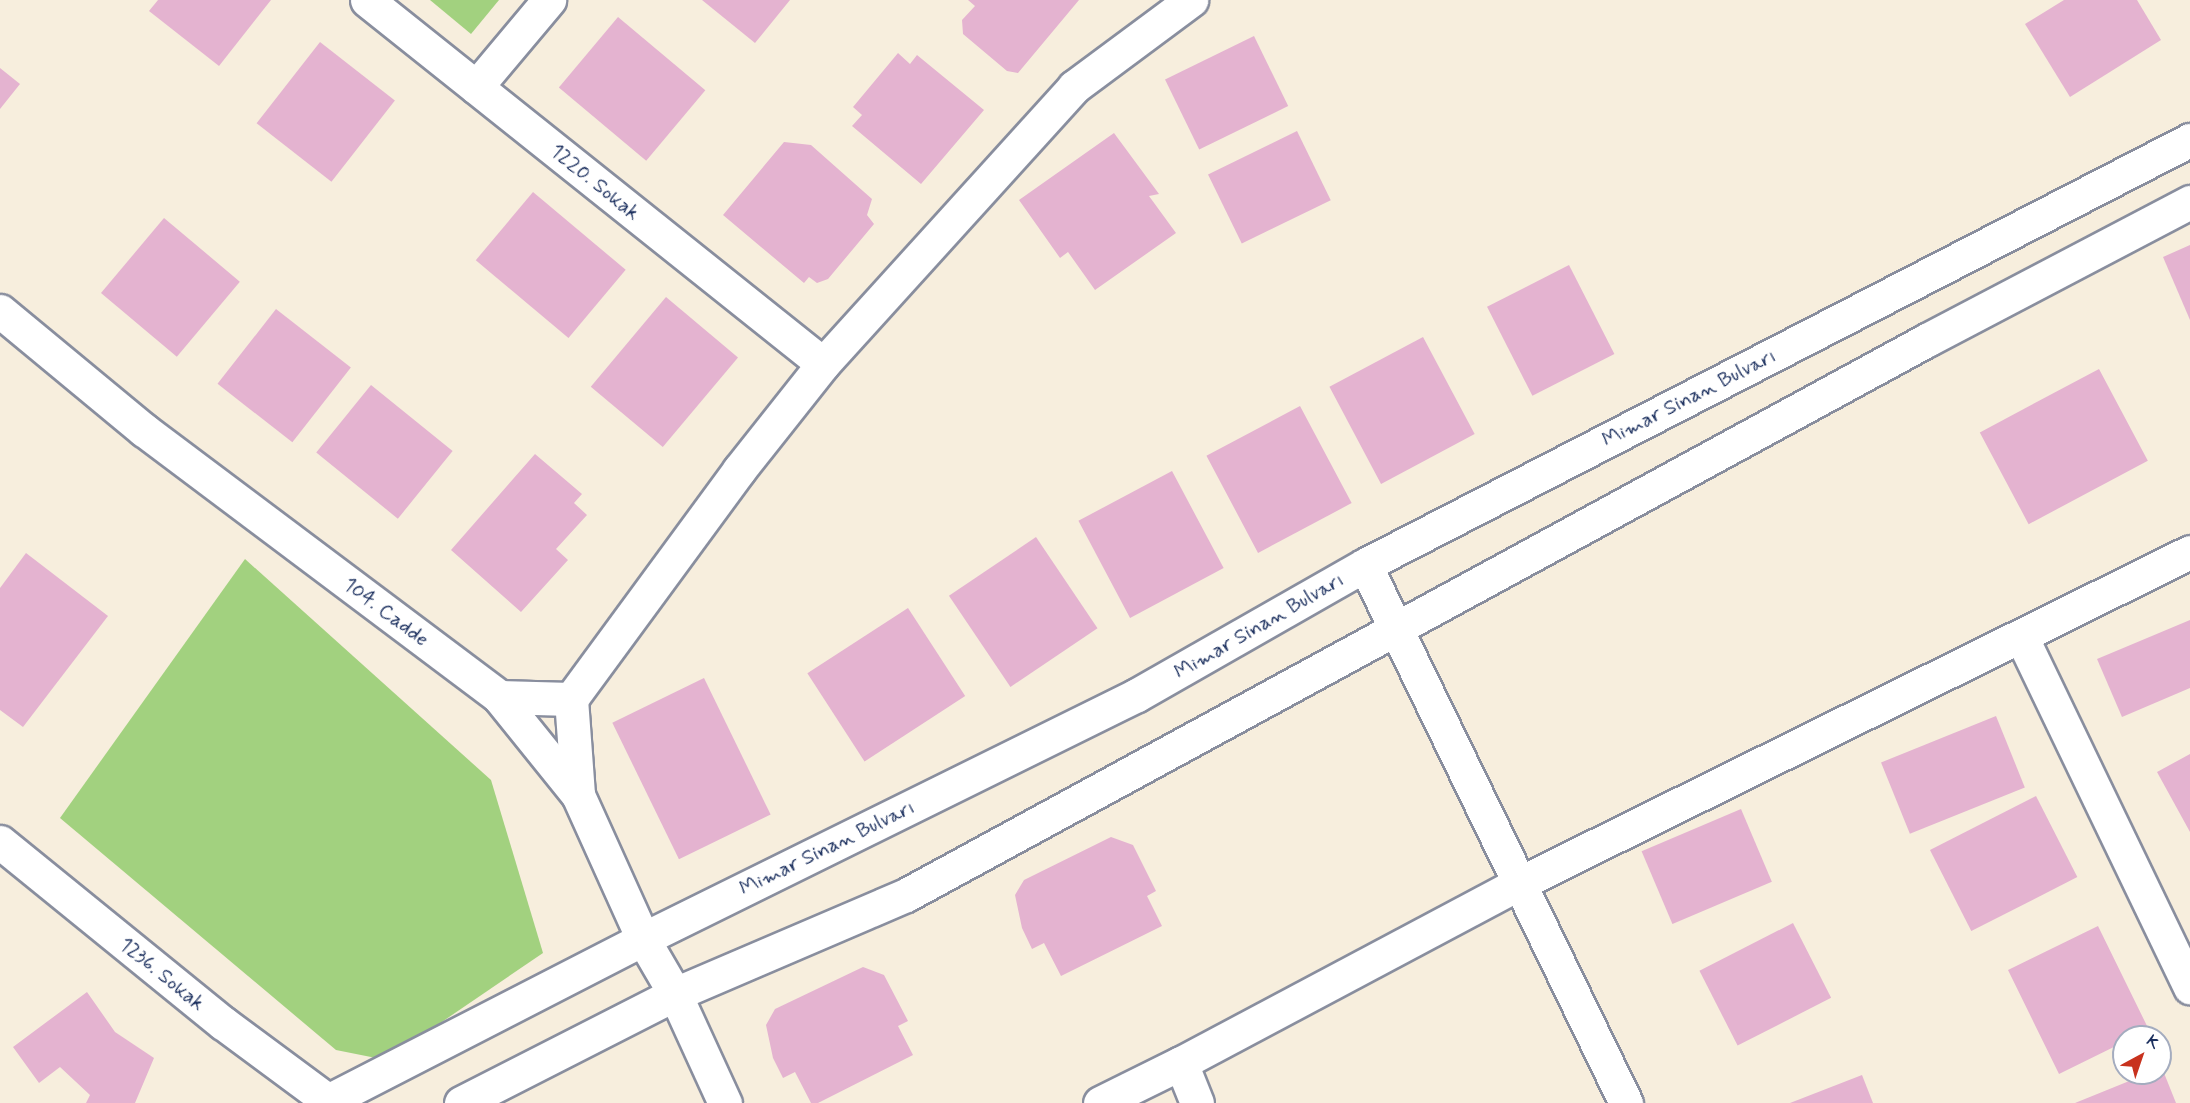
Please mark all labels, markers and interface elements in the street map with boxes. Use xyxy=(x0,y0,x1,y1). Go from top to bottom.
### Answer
street label: 1220. Sokak xyxy=(545,138,645,226)
street label: Mimar Sinan Bulvarı xyxy=(1598,344,1780,452)
street label: Mimar Sinan Bulvarı xyxy=(1170,567,1348,685)
street label: 104. Cadde xyxy=(338,572,434,652)
street label: Mimar Sinan Bulvarı xyxy=(736,795,918,901)
street label: 1236. Sokak xyxy=(114,932,210,1016)
north arrow xyxy=(2112,1025,2172,1085)
text: K xyxy=(2142,1031,2164,1054)

